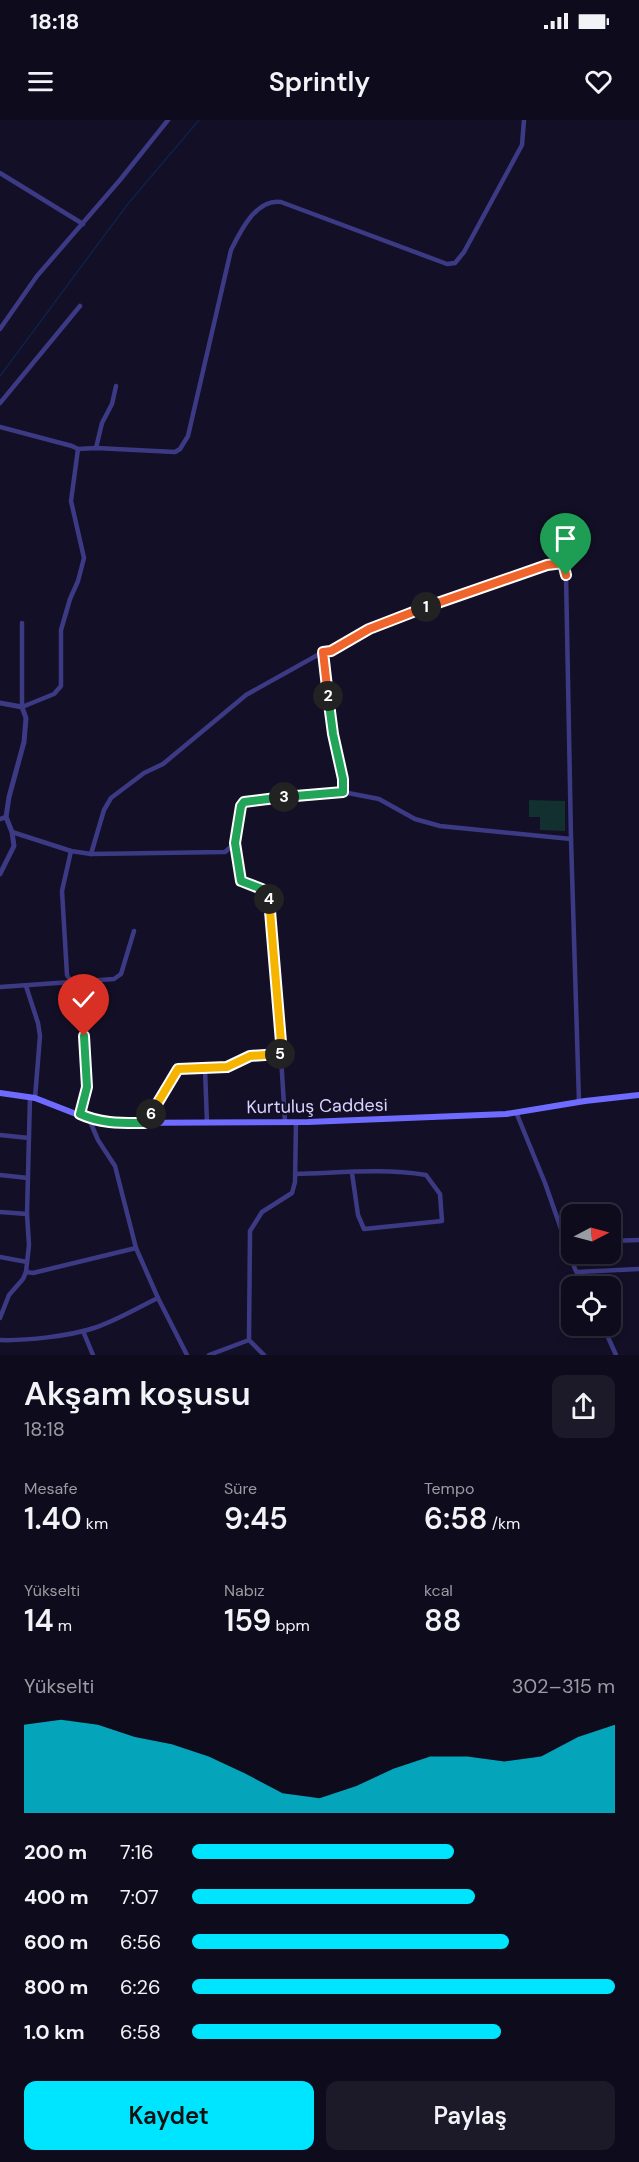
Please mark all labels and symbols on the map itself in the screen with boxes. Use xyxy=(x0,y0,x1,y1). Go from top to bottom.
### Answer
pin xyxy=(540,513,591,575)
pin: 1 xyxy=(411,592,441,622)
pin: 2 xyxy=(313,681,343,711)
pin: 3 xyxy=(269,782,299,812)
pin: 4 xyxy=(254,884,284,914)
pin xyxy=(58,974,109,1036)
pin: 5 xyxy=(265,1039,295,1069)
street label: Kurtuluş Caddesi xyxy=(246,1093,388,1119)
pin: 6 xyxy=(136,1099,166,1129)
north arrow xyxy=(561,1204,621,1264)

